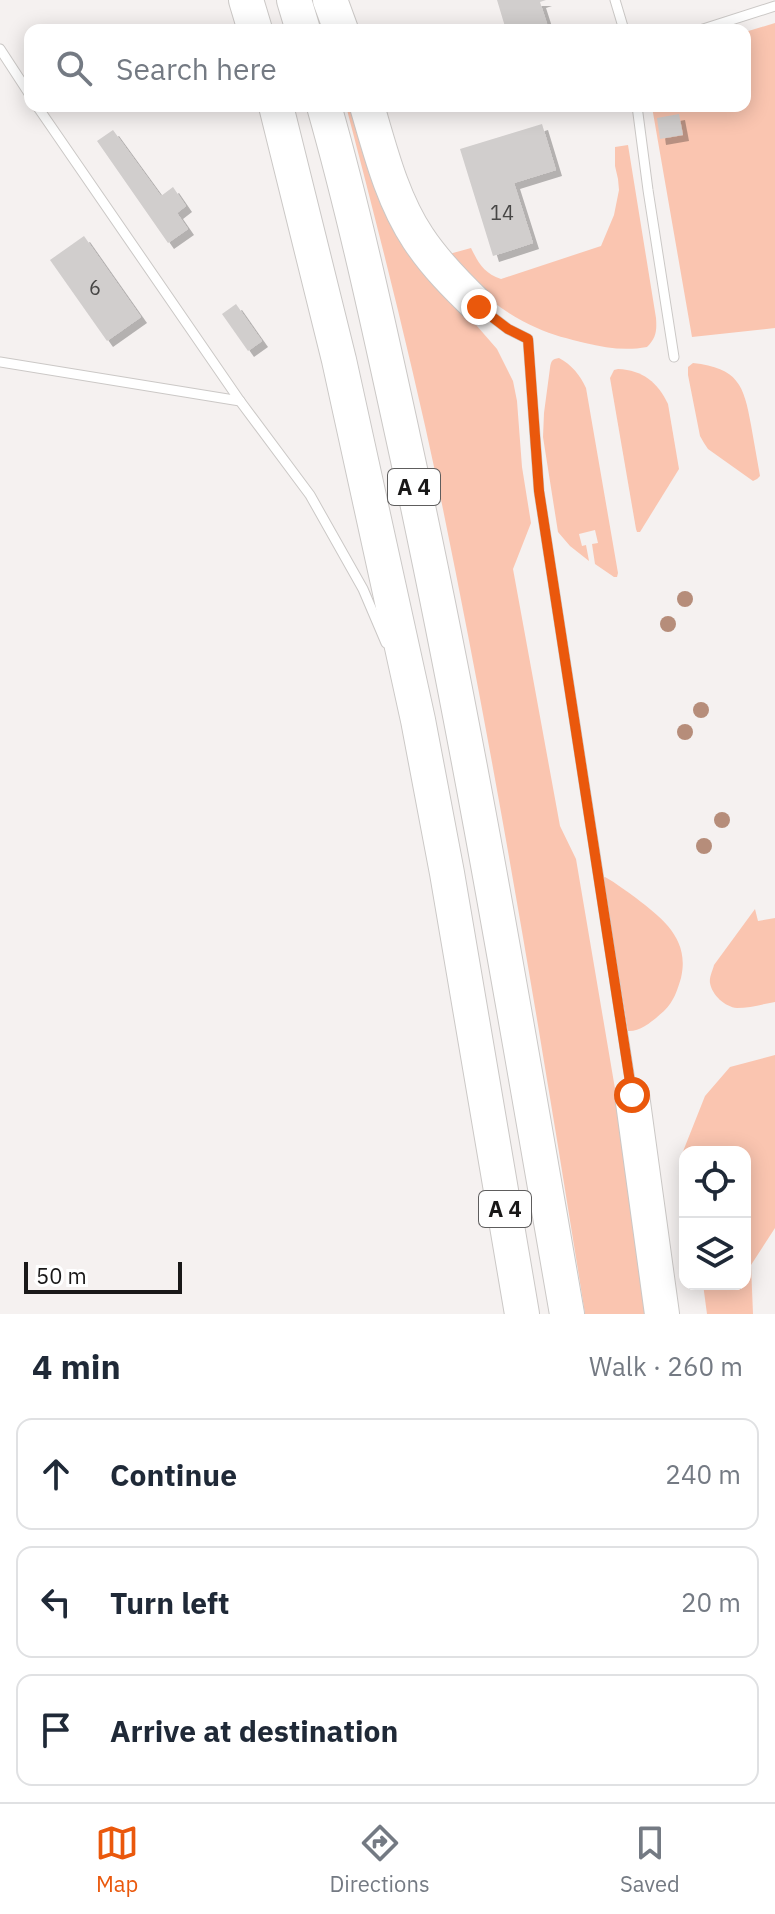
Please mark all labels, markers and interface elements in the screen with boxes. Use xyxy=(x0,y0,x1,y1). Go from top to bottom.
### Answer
search box xyxy=(24,24,751,112)
icon: search xyxy=(52,46,96,90)
text: Search here xyxy=(116,49,277,88)
house number: 14 xyxy=(490,199,514,226)
house number: 6 xyxy=(89,274,101,301)
route end xyxy=(461,289,497,325)
road number: A 4 xyxy=(388,469,440,505)
route start xyxy=(614,1077,650,1113)
map controls xyxy=(679,1146,751,1290)
button: locate xyxy=(679,1146,751,1218)
road number: A 4 xyxy=(479,1191,531,1227)
button: layers xyxy=(679,1218,751,1290)
scale bar xyxy=(24,1258,182,1294)
text: 50 m xyxy=(36,1261,87,1290)
text: 4 min xyxy=(32,1344,121,1388)
text: Walk · 260 m xyxy=(589,1349,743,1383)
icon: ahead xyxy=(34,1452,78,1496)
text: Continue xyxy=(110,1455,237,1494)
text: 240 m xyxy=(665,1457,741,1491)
icon: left xyxy=(34,1580,78,1624)
text: Turn left xyxy=(110,1583,229,1622)
text: 20 m xyxy=(681,1585,741,1619)
icon: arrive xyxy=(34,1708,78,1752)
text: Arrive at destination xyxy=(110,1711,398,1750)
tab: Map xyxy=(95,1821,139,1898)
tab: Directions xyxy=(330,1821,430,1898)
tab: Saved xyxy=(620,1821,680,1898)

